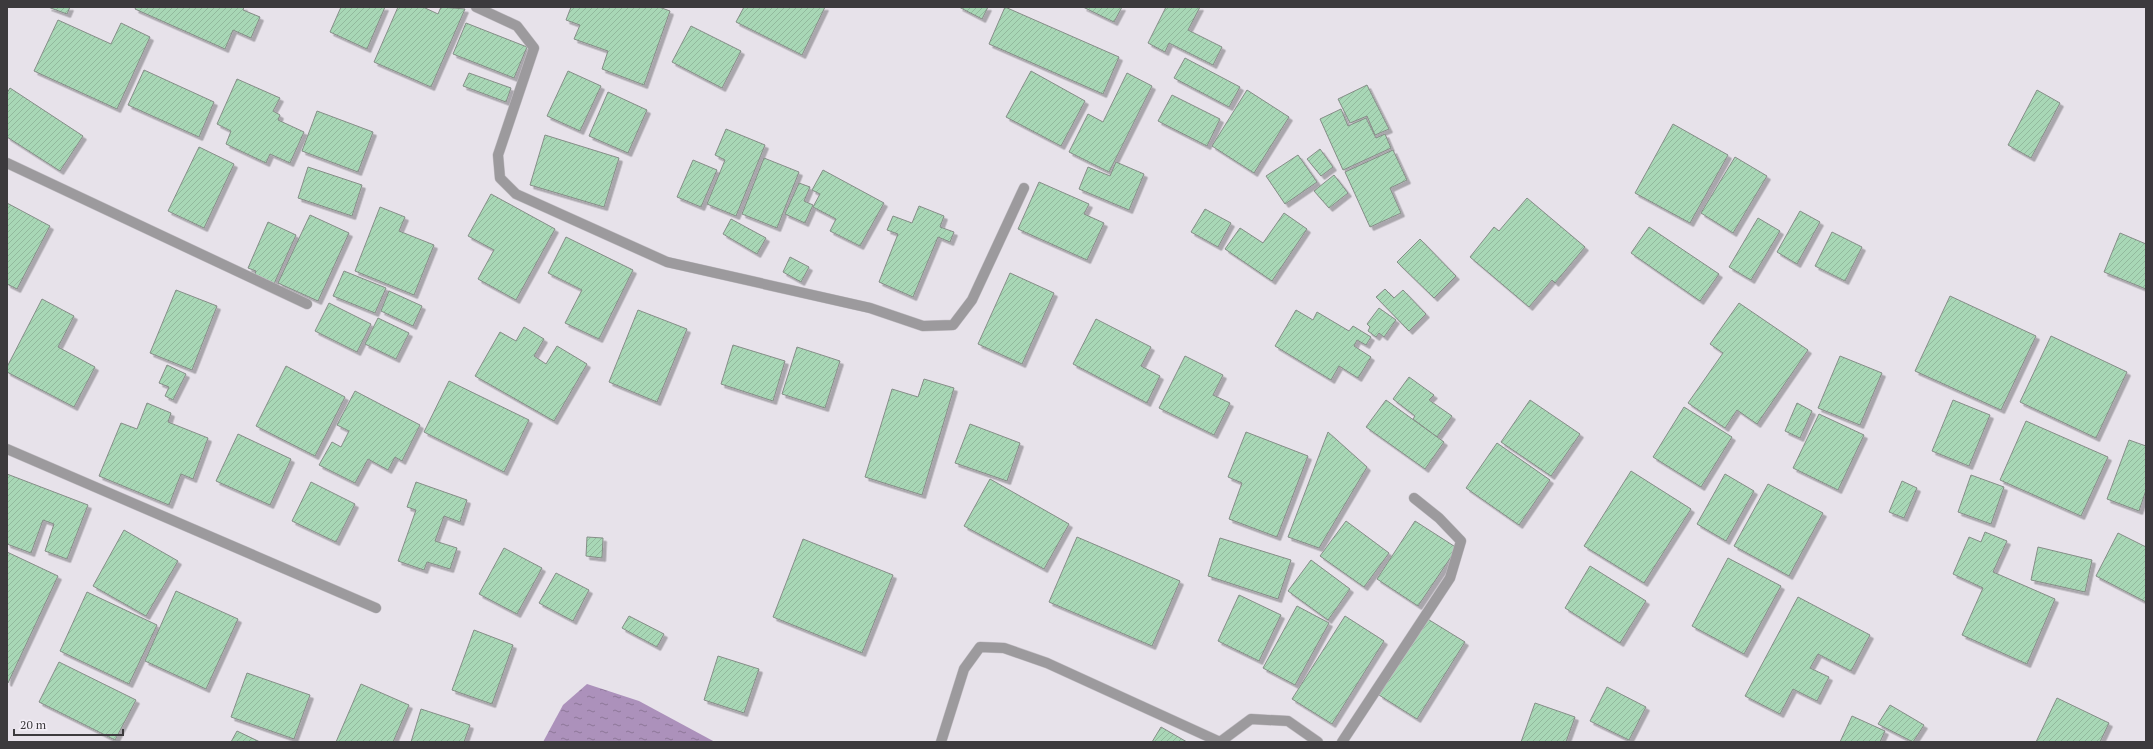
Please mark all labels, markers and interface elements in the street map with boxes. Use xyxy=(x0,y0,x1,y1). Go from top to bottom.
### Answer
scale bar xyxy=(14,711,123,737)
text: 20 m xyxy=(20,717,47,732)

